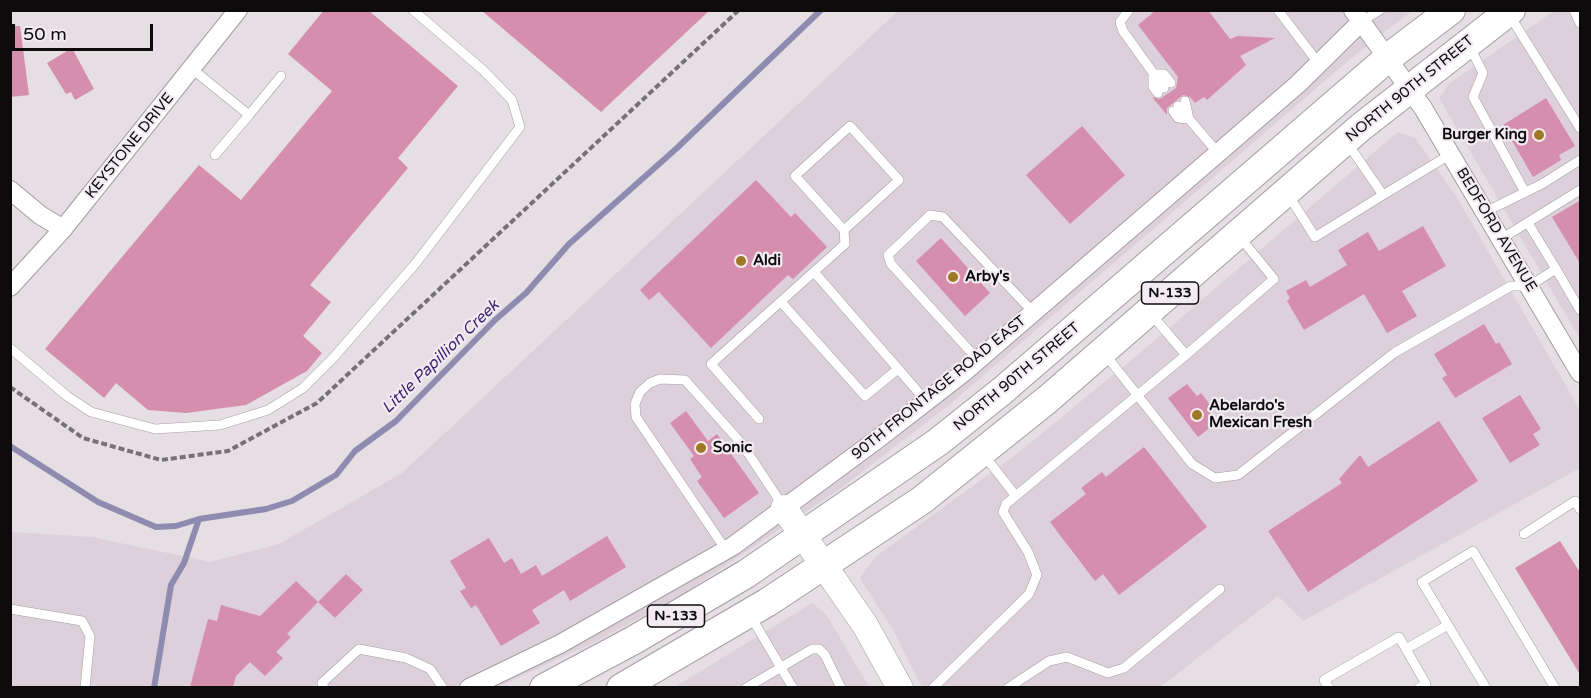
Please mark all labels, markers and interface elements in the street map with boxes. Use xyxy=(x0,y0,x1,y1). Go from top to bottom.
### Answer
scale bar xyxy=(15,12,156,50)
text: 50 m xyxy=(23,23,67,45)
street label: NORTH 90TH STREET xyxy=(1342,32,1478,146)
street label: KEYSTONE DRIVE xyxy=(82,90,178,202)
place label: Burger King xyxy=(1442,126,1527,144)
marker: Burger King xyxy=(1532,128,1546,142)
street label: BEDFORD AVENUE xyxy=(1452,165,1540,295)
place label: Aldi xyxy=(753,252,781,270)
marker: Aldi xyxy=(734,254,748,268)
place label: Arby's xyxy=(965,268,1010,286)
marker: Arby's xyxy=(946,270,960,284)
road number: N-133 xyxy=(1142,282,1198,304)
water label: Little Papillion Creek xyxy=(378,296,504,418)
street label: 90TH FRONTAGE ROAD EAST xyxy=(848,312,1030,464)
street label: NORTH 90TH STREET xyxy=(950,319,1084,435)
place label: Abelardo's Mexican Fresh xyxy=(1209,397,1312,432)
marker: Abelardo's Mexican Fresh xyxy=(1190,408,1204,422)
place label: Sonic xyxy=(713,439,752,457)
marker: Sonic xyxy=(694,441,708,455)
road number: N-133 xyxy=(648,605,704,627)

